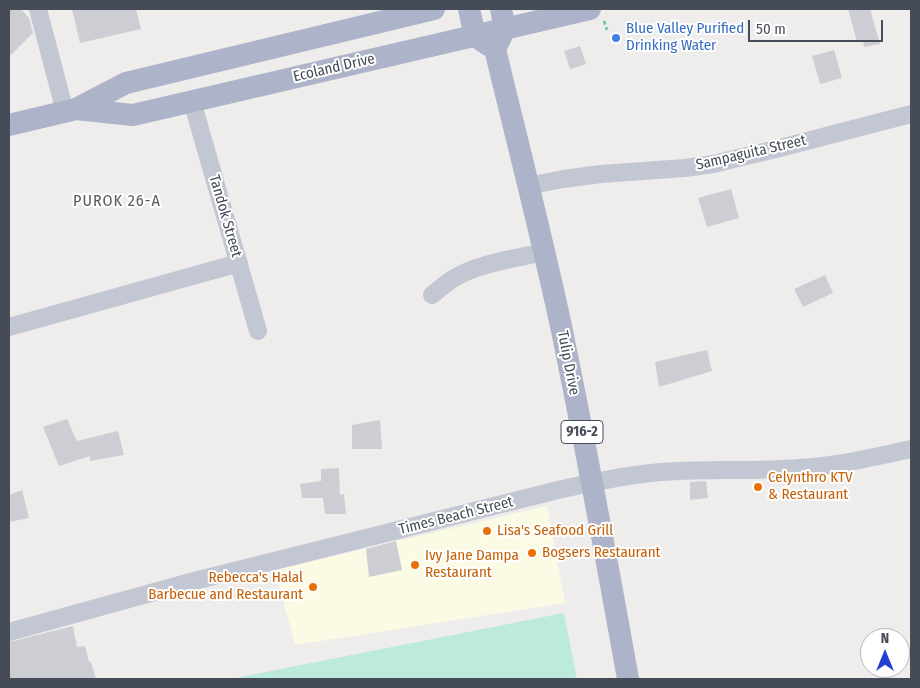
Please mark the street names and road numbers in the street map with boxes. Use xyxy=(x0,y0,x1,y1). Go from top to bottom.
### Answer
street label: Ecoland Drive xyxy=(291,50,377,86)
street label: Sampaguita Street xyxy=(694,132,808,174)
street label: Tandok Street xyxy=(205,173,245,259)
street label: Tulip Drive xyxy=(553,329,583,397)
road number: 916-2 xyxy=(561,421,603,444)
street label: Times Beach Street xyxy=(397,493,515,539)

